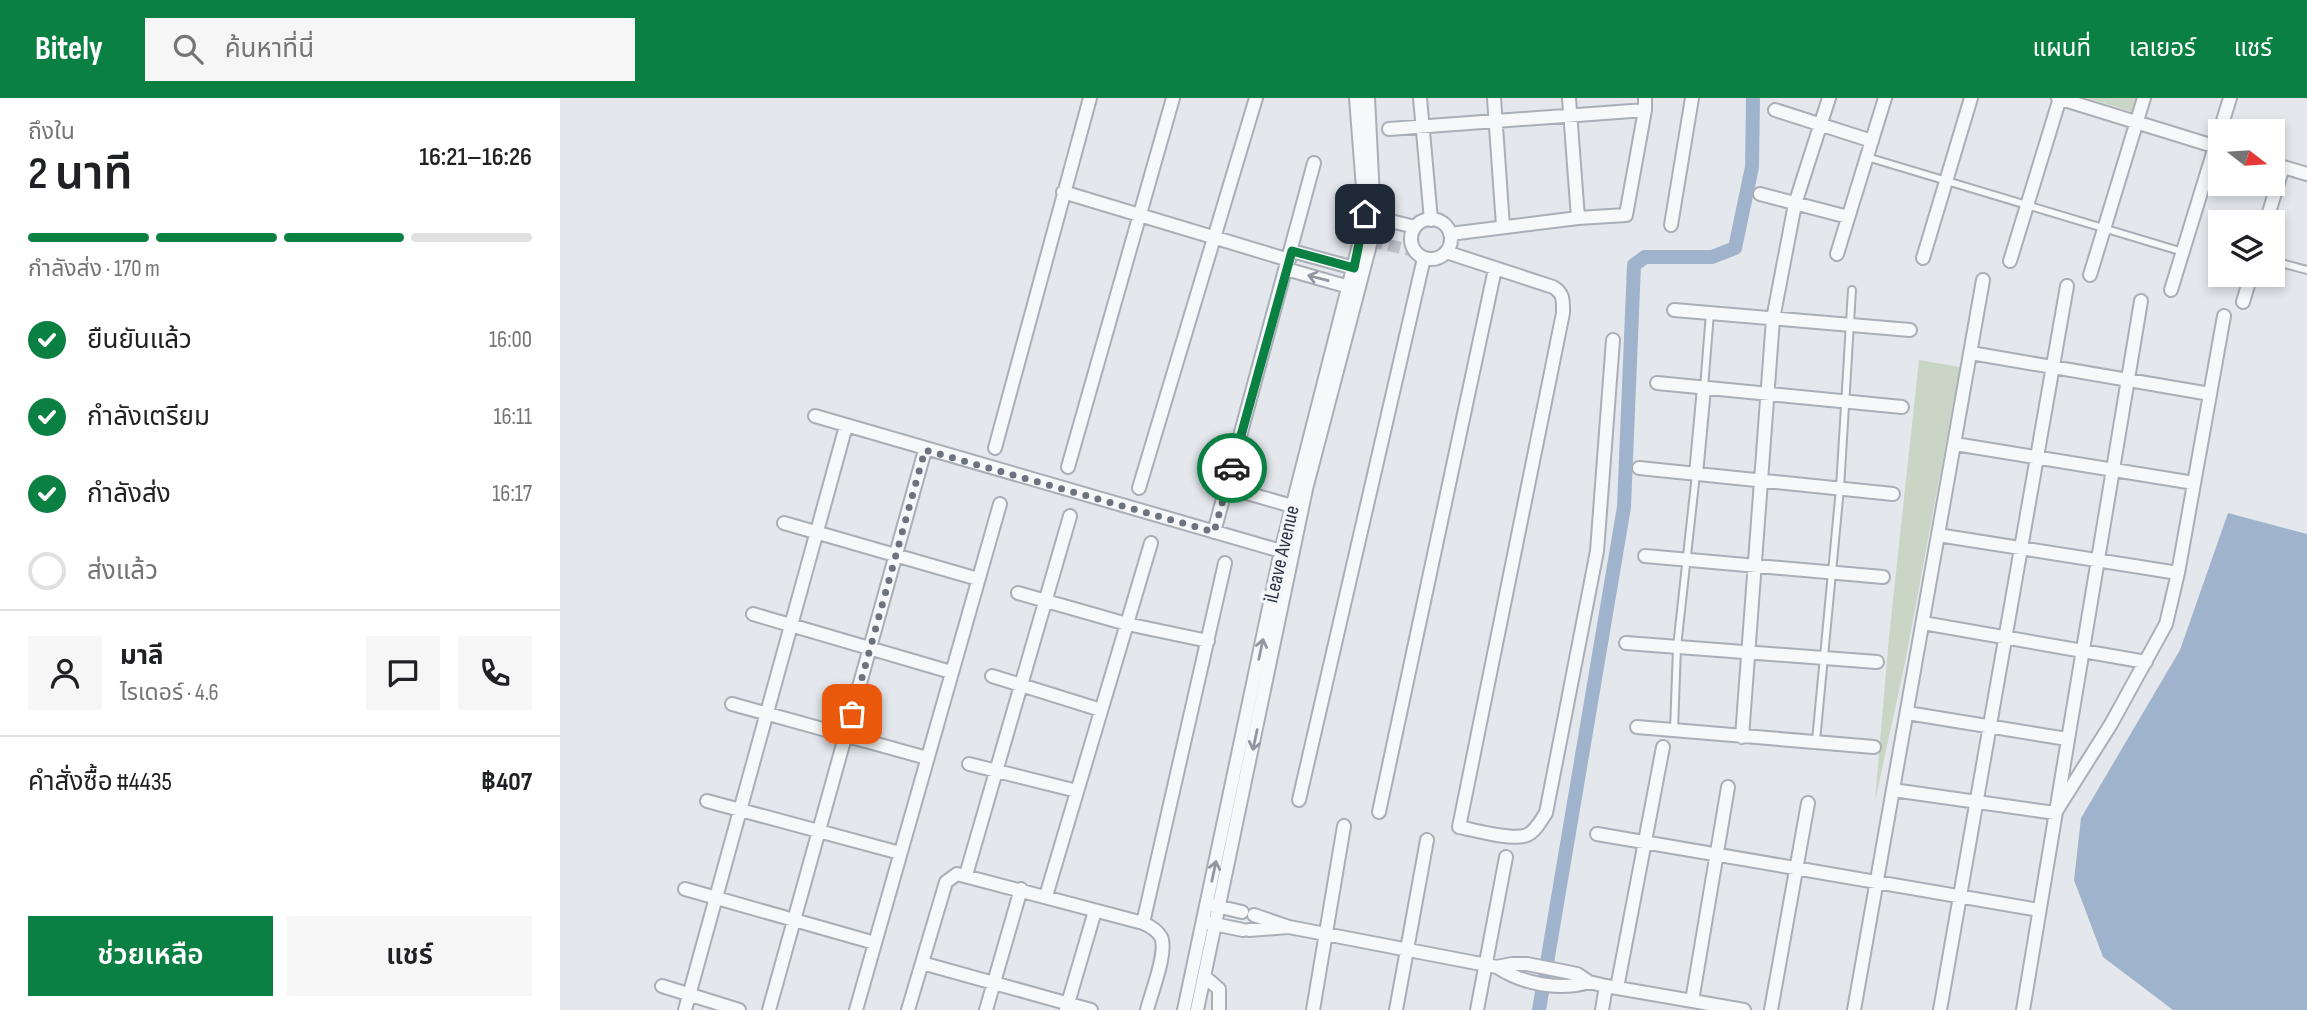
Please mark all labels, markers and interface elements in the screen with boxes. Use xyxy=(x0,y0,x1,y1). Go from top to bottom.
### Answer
search box xyxy=(145,18,635,81)
text: Bitely xyxy=(35,29,103,69)
icon: search xyxy=(169,30,207,68)
text: ค้นหาที่นี่ xyxy=(225,34,314,65)
text: แผนที่ xyxy=(2033,34,2091,63)
text: เลเยอร์ xyxy=(2129,34,2196,63)
text: แชร์ xyxy=(2234,34,2272,63)
text: ถึงใน xyxy=(28,118,75,146)
north arrow xyxy=(2208,119,2286,196)
map controls xyxy=(2208,119,2285,287)
text: 16:21–16:26 xyxy=(419,142,532,173)
text: 2 นาที xyxy=(28,147,133,202)
pin xyxy=(1335,184,1395,244)
icon: home xyxy=(1346,195,1384,233)
button: layers xyxy=(2208,210,2285,287)
text: กำลังส่ง · 170 m xyxy=(28,255,160,283)
one-way arrow xyxy=(1307,270,1329,283)
icon: check xyxy=(28,321,66,359)
text: ยืนยันแล้ว xyxy=(87,325,192,356)
text: 16:00 xyxy=(489,326,532,354)
icon: check xyxy=(28,398,66,436)
text: กำลังเตรียม xyxy=(87,402,210,433)
text: 16:11 xyxy=(493,403,532,431)
courier xyxy=(1197,433,1267,503)
icon: car xyxy=(1213,449,1251,487)
icon: check xyxy=(28,475,66,513)
text: กำลังส่ง xyxy=(87,479,171,510)
text: 16:17 xyxy=(492,480,532,508)
street label: iLeave Avenue xyxy=(1258,503,1305,605)
text: ส่งแล้ว xyxy=(87,556,158,587)
button: person xyxy=(28,636,102,710)
button: chat xyxy=(366,636,440,710)
button: phone xyxy=(458,636,532,710)
one-way arrow xyxy=(1254,638,1268,661)
text: มาลี xyxy=(120,641,164,672)
text: ไรเดอร์ · 4.6 xyxy=(120,679,219,707)
pin xyxy=(822,684,882,744)
icon: bag xyxy=(833,695,871,733)
one-way arrow xyxy=(1247,728,1261,751)
text: คำสั่งซื้อ #4435 xyxy=(28,767,172,798)
text: ฿407 xyxy=(481,767,532,798)
one-way arrow xyxy=(1207,860,1221,883)
button: ช่วยเหลือ xyxy=(28,916,273,996)
button: แชร์ xyxy=(287,916,532,996)

